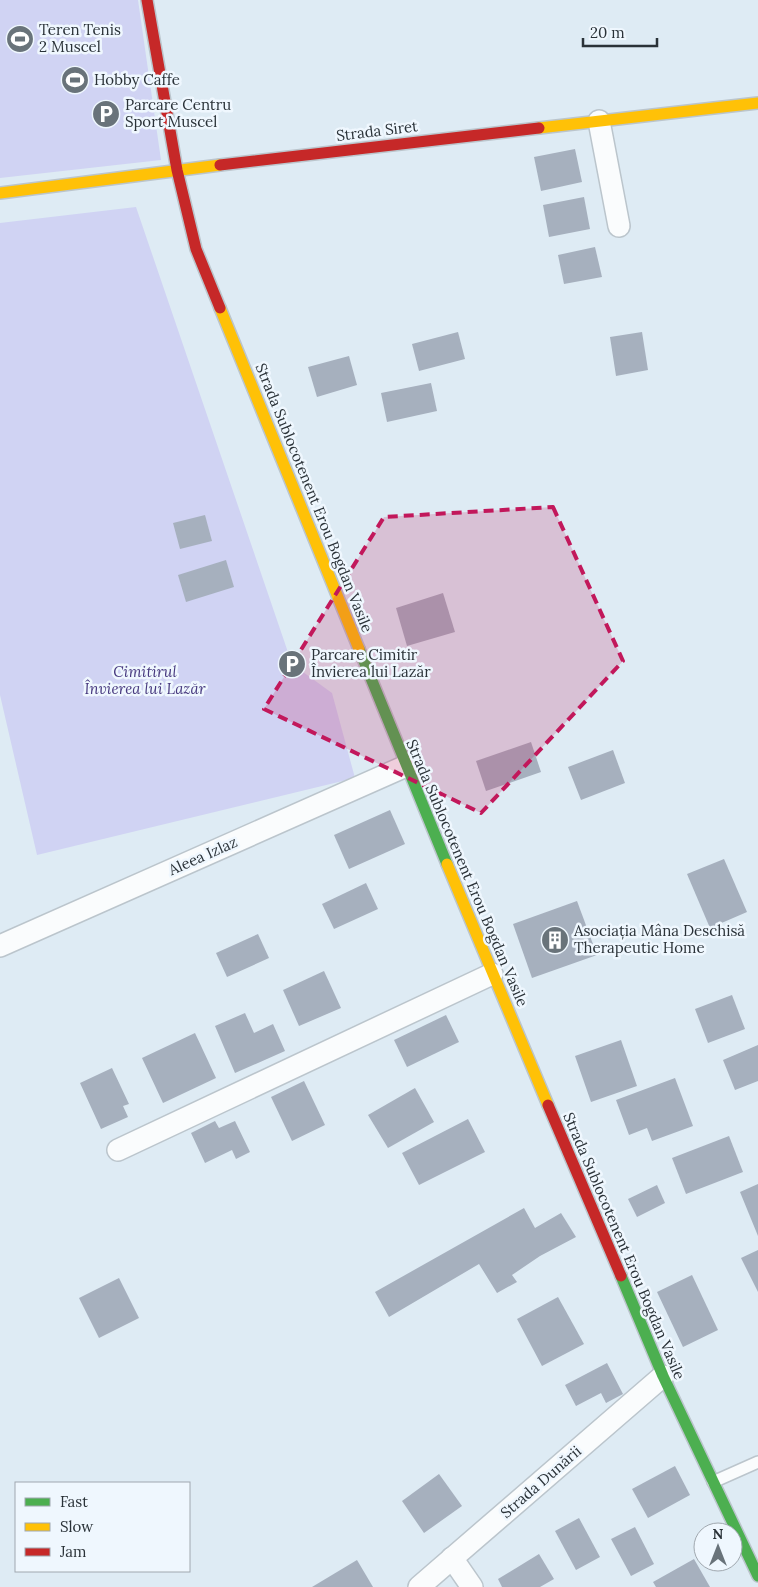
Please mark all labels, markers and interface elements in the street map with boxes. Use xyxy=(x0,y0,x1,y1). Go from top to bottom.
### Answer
scale bar xyxy=(583,15,657,47)
place label: Teren Tenis 2 Muscel xyxy=(39,20,121,56)
text: 20 m xyxy=(590,23,625,42)
sports icon: Teren Tenis 2 Muscel xyxy=(5,24,35,54)
sports icon: Hobby Caffe xyxy=(60,65,90,95)
place label: Hobby Caffe xyxy=(94,70,180,89)
place label: Parcare Centru Sport Muscel xyxy=(125,95,231,131)
parking icon: Parcare Centru Sport Muscel xyxy=(91,99,121,129)
street label: Strada Siret xyxy=(335,116,419,145)
street label: Strada Sublocotenent Erou Bogdan Vasile xyxy=(252,360,377,635)
place label: Parcare Cimitir Învierea lui Lazăr xyxy=(311,645,431,681)
parking icon: Parcare Cimitir Învierea lui Lazăr xyxy=(277,649,307,679)
park label: Cimitirul Învierea lui Lazăr xyxy=(85,662,206,698)
street label: Strada Sublocotenent Erou Bogdan Vasile xyxy=(402,736,533,1009)
street label: Aleea Izlaz xyxy=(164,832,240,880)
place label: Asociația Mâna Deschisă Therapeutic Home xyxy=(573,921,745,957)
building icon: Asociația Mâna Deschisă Therapeutic Home xyxy=(540,925,570,955)
street label: Strada Sublocotenent Erou Bogdan Vasile xyxy=(559,1109,690,1382)
street label: Strada Dunării xyxy=(496,1441,585,1522)
legend xyxy=(15,1482,190,1572)
text: Fast xyxy=(60,1492,88,1511)
text: Slow xyxy=(60,1517,93,1536)
north arrow xyxy=(693,1522,743,1572)
text: N xyxy=(713,1525,724,1543)
text: Jam xyxy=(59,1542,87,1561)

